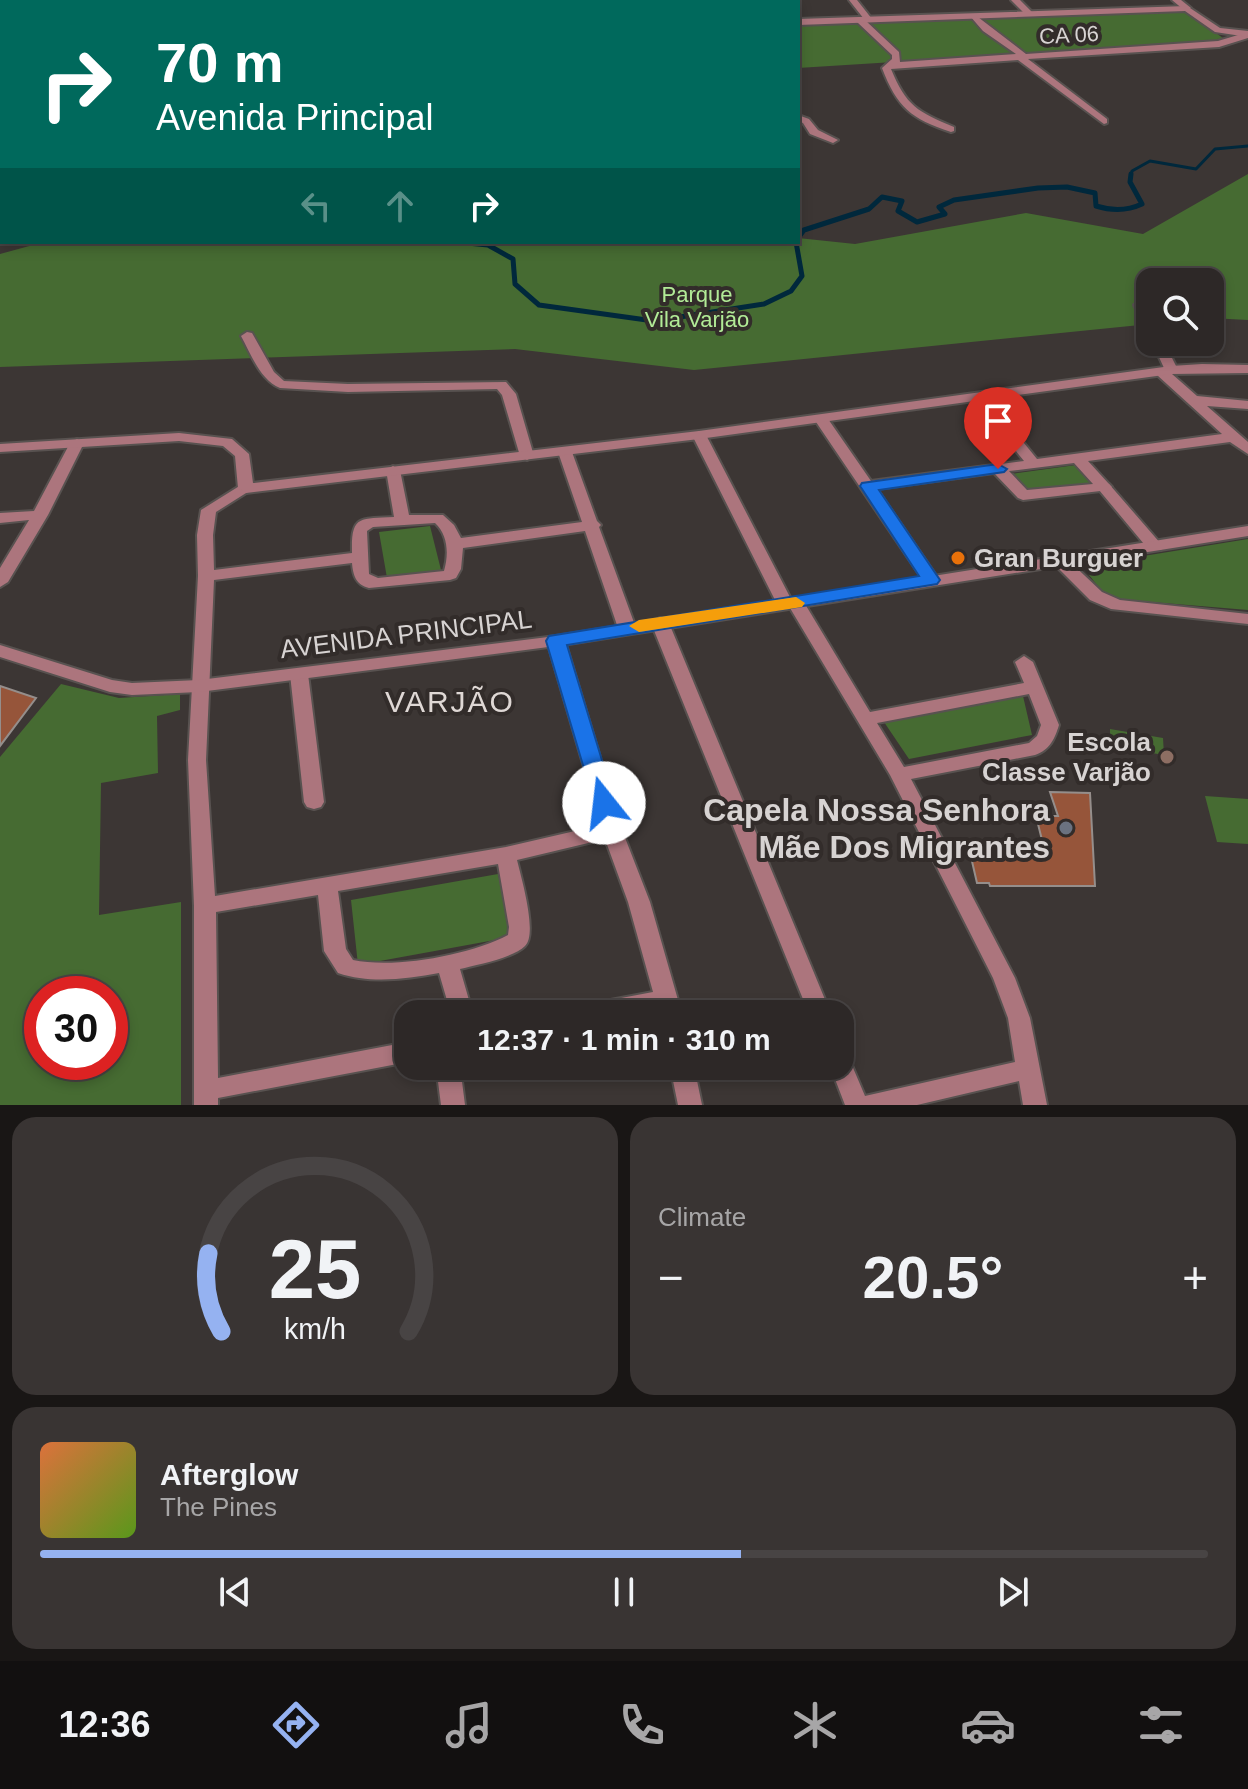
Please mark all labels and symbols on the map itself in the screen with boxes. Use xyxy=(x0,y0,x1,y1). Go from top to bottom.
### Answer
street label: CA 06 xyxy=(1038,21,1100,49)
park label: Parque Vila Varjão xyxy=(645,282,749,332)
pin xyxy=(964,387,1032,469)
place label: Gran Burguer xyxy=(974,543,1143,573)
marker: Gran Burguer xyxy=(949,549,967,567)
street label: AVENIDA PRINCIPAL xyxy=(278,604,534,664)
district label: VARJÃO xyxy=(385,685,515,718)
place label: Escola Classe Varjão xyxy=(982,727,1152,787)
marker: Escola Classe Varjão xyxy=(1158,748,1176,766)
position arrow xyxy=(562,761,646,845)
place label: Capela Nossa Senhora Mãe Dos Migrantes xyxy=(703,792,1050,865)
marker: Capela Nossa Senhora Mãe Dos Migrantes xyxy=(1057,819,1075,837)
speed limit sign: 30 xyxy=(24,976,128,1080)

